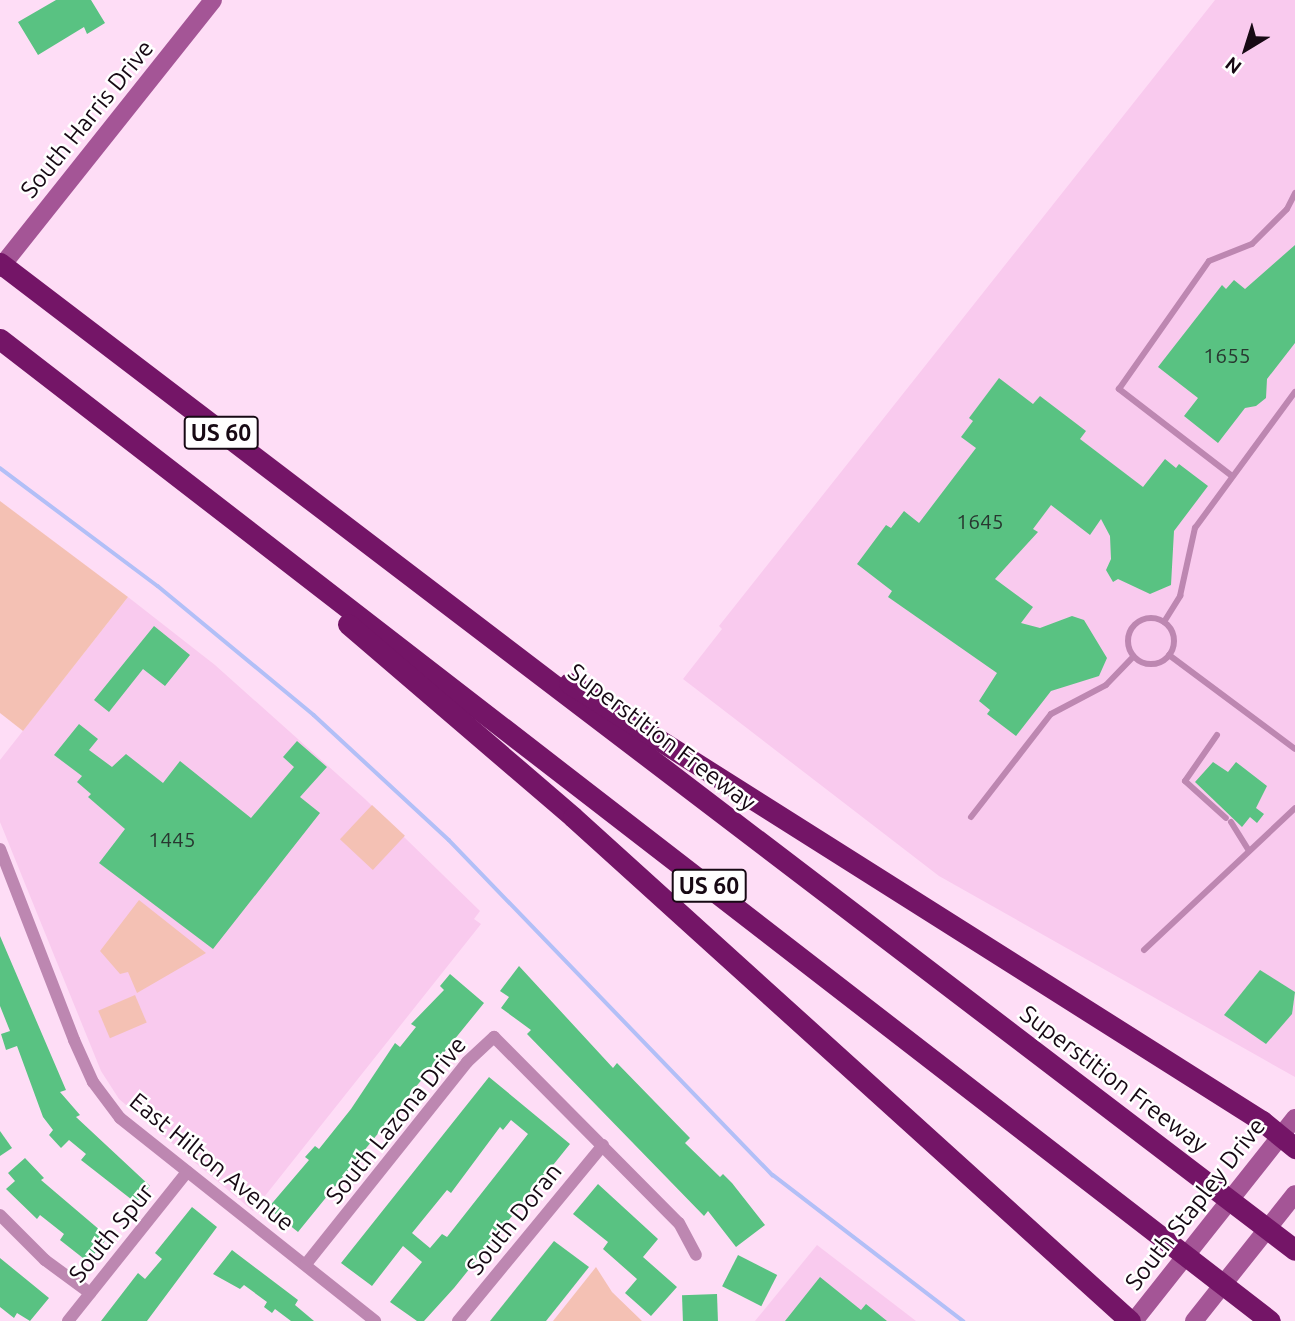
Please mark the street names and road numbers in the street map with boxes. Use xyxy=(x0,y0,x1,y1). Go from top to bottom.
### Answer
street label: South Harris Drive xyxy=(15,34,159,204)
road number: US 60 xyxy=(182,414,260,452)
street label: Superstition Freeway xyxy=(563,657,761,817)
road number: US 60 xyxy=(670,866,748,906)
street label: Superstition Freeway xyxy=(1015,999,1213,1159)
street label: South Lazona Drive xyxy=(320,1031,472,1209)
street label: East Hilton Avenue xyxy=(124,1087,300,1237)
street label: South Stapley Drive xyxy=(1119,1112,1271,1296)
street label: South Doran xyxy=(460,1157,568,1281)
street label: South Spur xyxy=(63,1178,159,1288)

